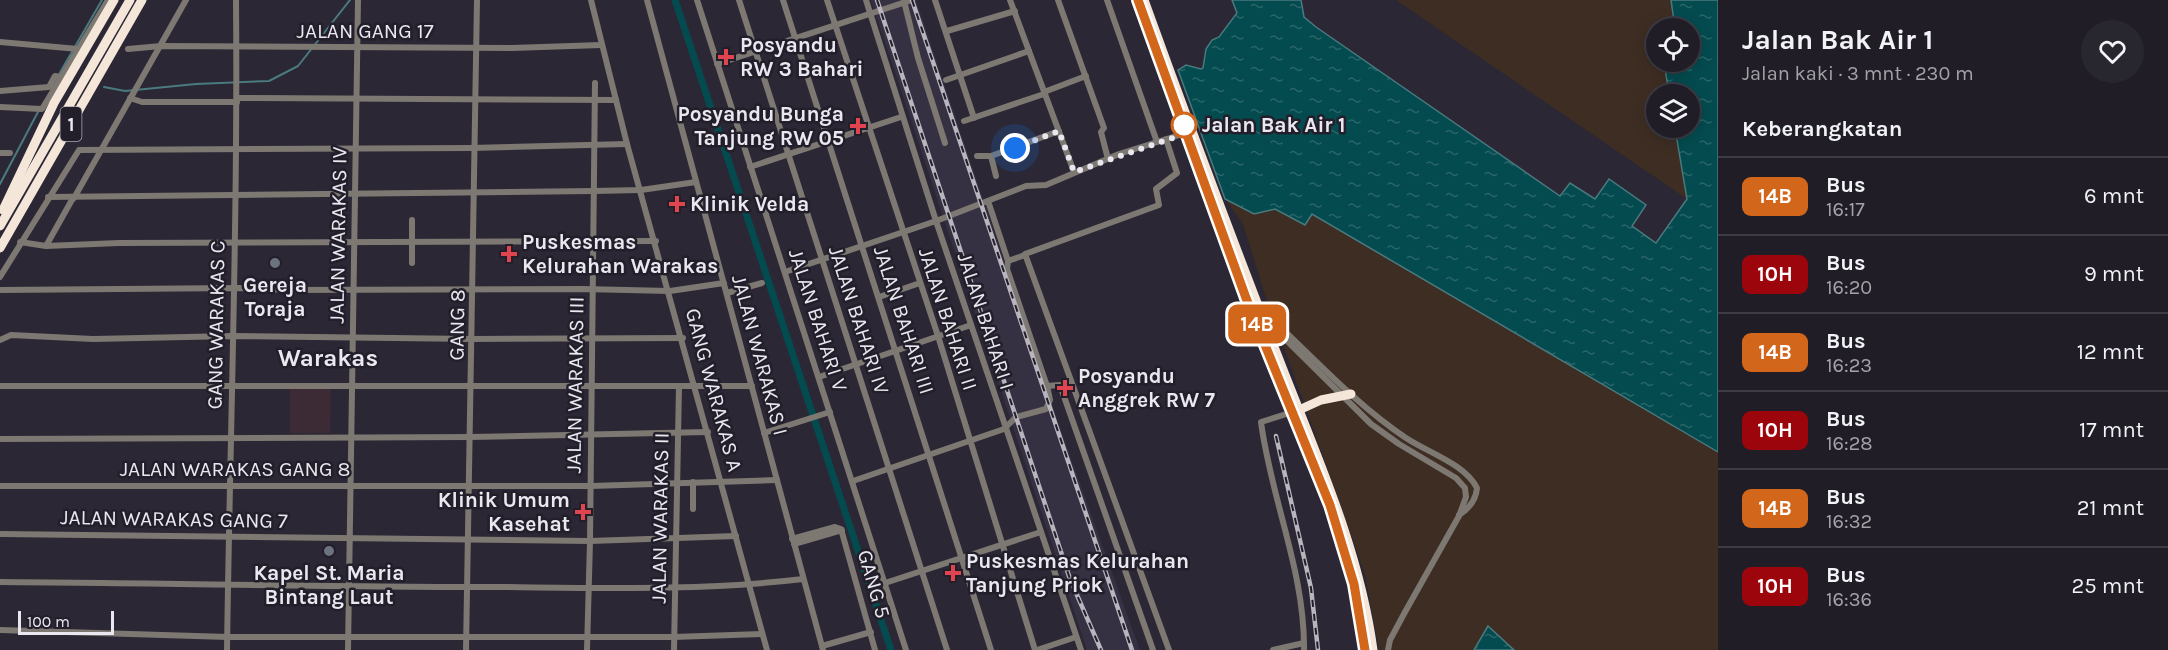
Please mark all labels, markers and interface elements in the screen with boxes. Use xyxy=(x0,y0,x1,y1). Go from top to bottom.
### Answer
map controls xyxy=(1646,18,1700,138)
button: locate xyxy=(1646,18,1700,72)
street label: JALAN GANG 17 xyxy=(296,19,434,43)
button: heart xyxy=(2081,20,2144,83)
text: Jalan Bak Air 1 xyxy=(1742,23,1933,56)
place label: Posyandu RW 3 Bahari xyxy=(740,33,863,81)
marker: Posyandu RW 3 Bahari xyxy=(717,48,735,66)
text: Jalan kaki · 3 mnt · 230 m xyxy=(1742,62,1974,85)
button: layers xyxy=(1646,84,1700,138)
place label: Posyandu Bunga Tanjung RW 05 xyxy=(678,102,844,150)
road number: 1 xyxy=(60,107,82,141)
marker: Jalan Bak Air 1 xyxy=(1171,112,1197,138)
place label: Jalan Bak Air 1 xyxy=(1202,113,1345,137)
text: Keberangkatan xyxy=(1742,116,1902,142)
marker: Posyandu Bunga Tanjung RW 05 xyxy=(849,117,867,135)
your location xyxy=(1000,133,1030,163)
street label: JALAN WARAKAS IV xyxy=(324,146,352,324)
text: Bus xyxy=(1826,172,1866,198)
text: 6 mnt xyxy=(2084,183,2144,209)
text: 14B xyxy=(1758,184,1792,208)
place label: Klinik Velda xyxy=(690,192,809,216)
marker: Klinik Velda xyxy=(668,195,686,213)
text: 16:17 xyxy=(1826,198,1865,221)
place label: Puskesmas Kelurahan Warakas xyxy=(522,230,718,278)
street label: GANG WARAKAS C xyxy=(203,240,229,410)
street label: JALAN BAHARI IV xyxy=(824,243,894,397)
street label: JALAN BAHARI III xyxy=(869,243,939,397)
marker: Puskesmas Kelurahan Warakas xyxy=(500,245,518,263)
street label: JALAN BAHARI II xyxy=(914,245,982,393)
street label: JALAN BAHARI V xyxy=(784,246,852,395)
street label: JALAN BAHARI I xyxy=(953,249,1019,393)
text: Bus xyxy=(1826,250,1866,276)
marker: Gereja Toraja xyxy=(268,256,282,270)
text: 9 mnt xyxy=(2084,261,2144,287)
text: 10H xyxy=(1757,262,1793,286)
street label: JALAN WARAKAS I xyxy=(727,272,793,438)
place label: Gereja Toraja xyxy=(243,273,307,321)
text: 16:20 xyxy=(1826,276,1872,299)
street label: GANG 8 xyxy=(444,289,470,361)
street label: JALAN WARAKAS III xyxy=(561,296,589,474)
line badge: 14B xyxy=(1222,304,1292,344)
street label: GANG WARAKAS A xyxy=(681,306,747,474)
text: 14B xyxy=(1240,312,1274,336)
text: Bus xyxy=(1826,328,1866,354)
text: 12 mnt xyxy=(2077,339,2144,365)
text: 14B xyxy=(1758,340,1792,364)
district label: Warakas xyxy=(278,344,378,372)
text: 16:23 xyxy=(1826,354,1872,377)
place label: Posyandu Anggrek RW 7 xyxy=(1078,364,1215,412)
marker: Posyandu Anggrek RW 7 xyxy=(1056,379,1074,397)
text: Bus xyxy=(1826,406,1866,432)
text: 17 mnt xyxy=(2079,417,2144,443)
text: 10H xyxy=(1757,418,1793,442)
street label: JALAN WARAKAS II xyxy=(647,432,673,604)
text: 16:28 xyxy=(1826,432,1873,455)
street label: JALAN WARAKAS GANG 8 xyxy=(120,457,350,481)
text: Bus xyxy=(1826,484,1866,510)
place label: Klinik Umum Kasehat xyxy=(438,488,570,536)
text: 21 mnt xyxy=(2077,495,2144,521)
text: 14B xyxy=(1758,496,1792,520)
marker: Klinik Umum Kasehat xyxy=(574,503,592,521)
street label: JALAN WARAKAS GANG 7 xyxy=(60,505,288,533)
text: 16:32 xyxy=(1826,510,1872,533)
marker: Kapel St. Maria Bintang Laut xyxy=(322,544,336,558)
street label: GANG 5 xyxy=(853,547,895,621)
place label: Puskesmas Kelurahan Tanjung Priok xyxy=(966,549,1189,597)
place label: Kapel St. Maria Bintang Laut xyxy=(253,561,405,609)
text: Bus xyxy=(1826,562,1866,588)
marker: Puskesmas Kelurahan Tanjung Priok xyxy=(944,564,962,582)
text: 25 mnt xyxy=(2071,573,2144,599)
text: 10H xyxy=(1757,574,1793,598)
text: 16:36 xyxy=(1826,588,1872,611)
scale bar xyxy=(18,608,114,636)
text: 100 m xyxy=(27,612,70,631)

